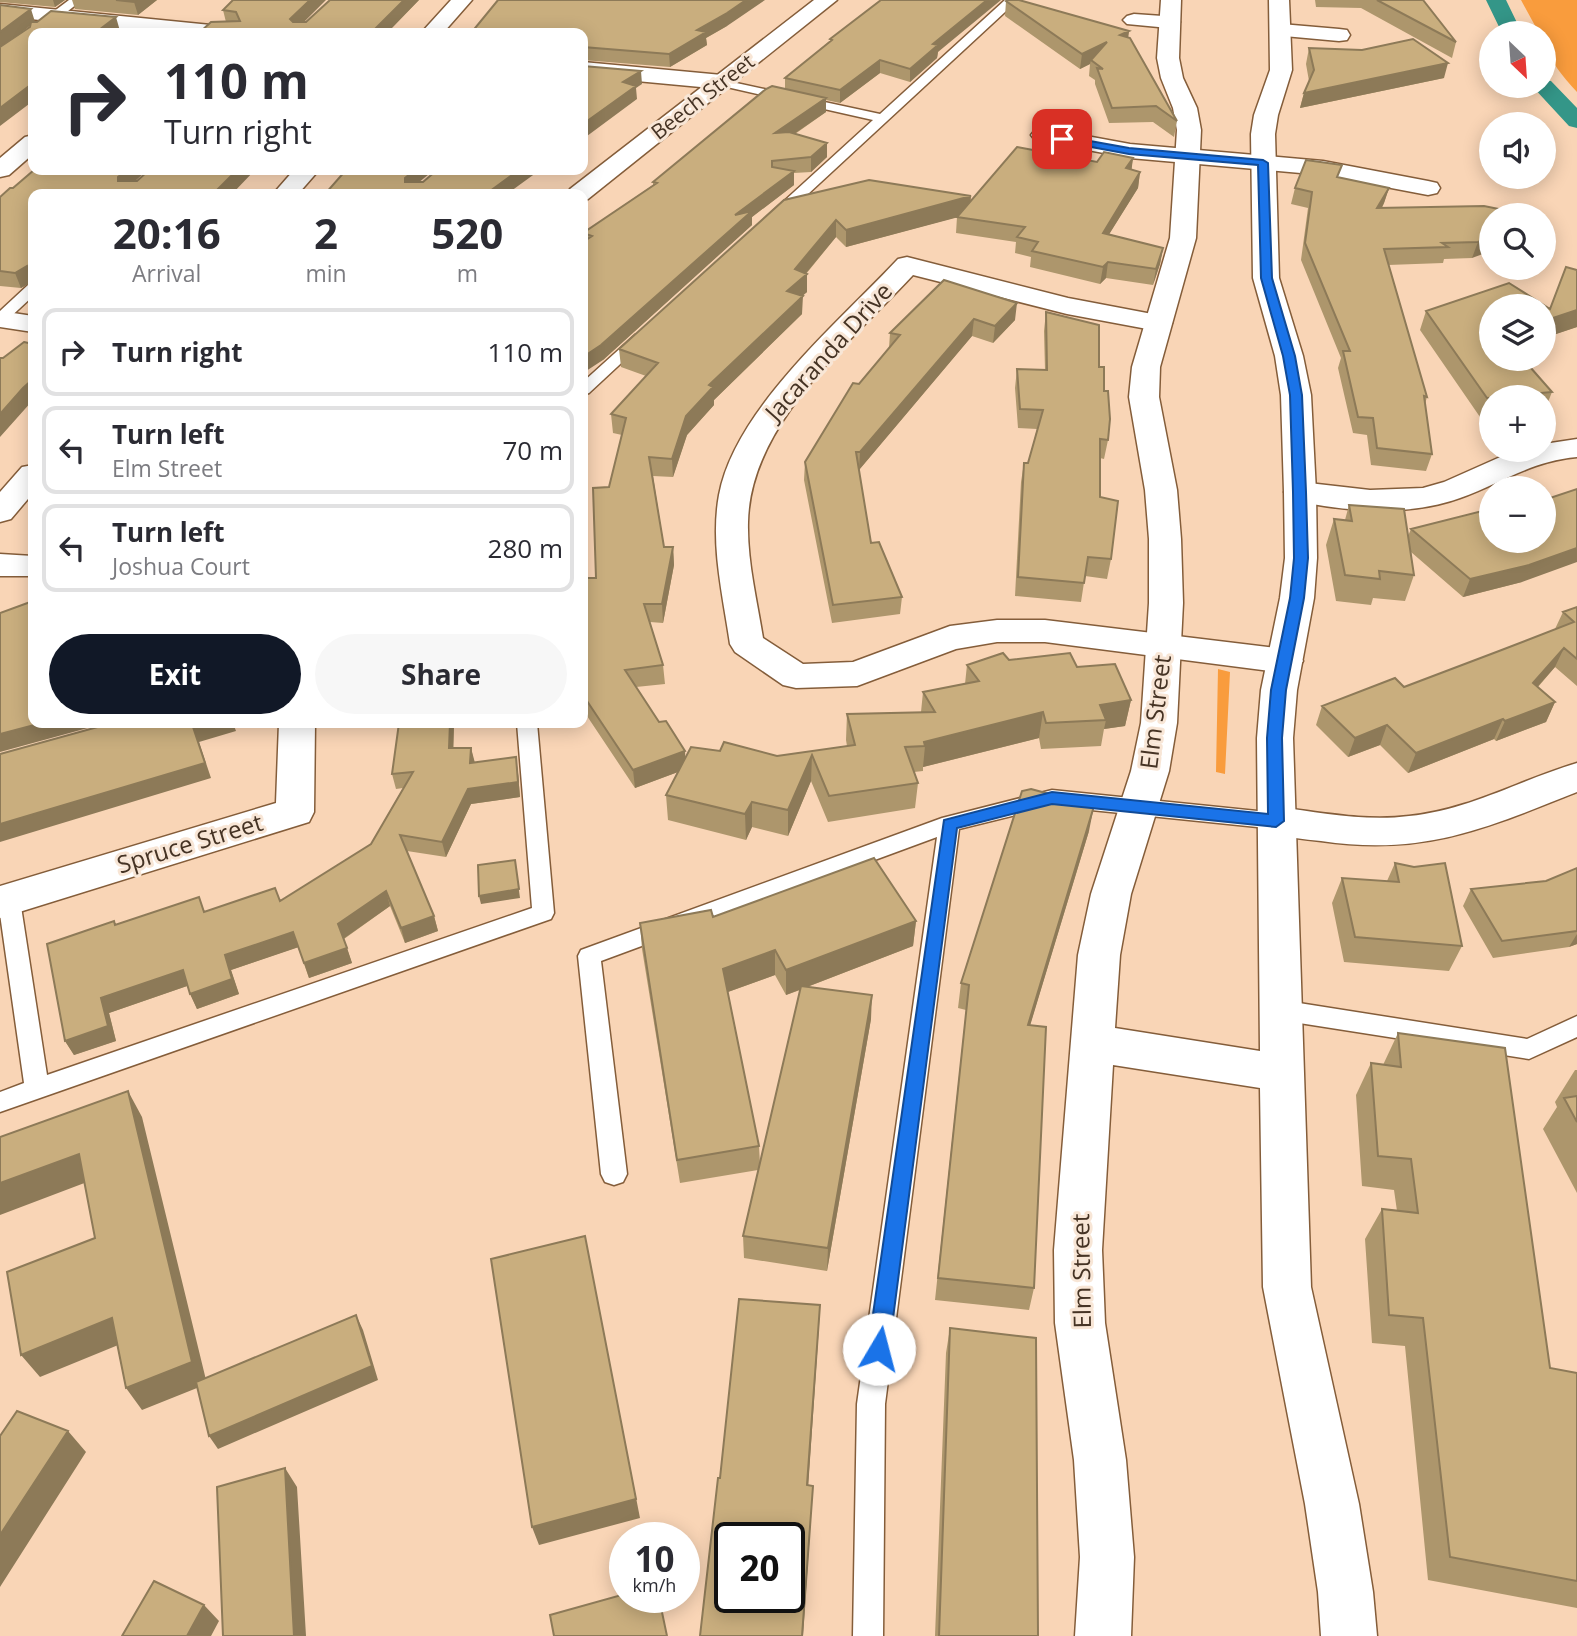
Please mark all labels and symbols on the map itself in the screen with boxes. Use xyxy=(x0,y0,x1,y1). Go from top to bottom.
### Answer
north arrow xyxy=(1479,21,1556,98)
street label: Beech Street xyxy=(645,47,760,145)
pin xyxy=(1032,109,1092,169)
street label: Jacaranda Drive xyxy=(756,275,899,429)
street label: Elm Street xyxy=(1131,653,1178,771)
street label: Spruce Street xyxy=(113,805,266,880)
street label: Elm Street xyxy=(1063,1213,1098,1329)
position arrow xyxy=(842,1312,916,1386)
speed limit sign: 20 xyxy=(714,1522,805,1613)

